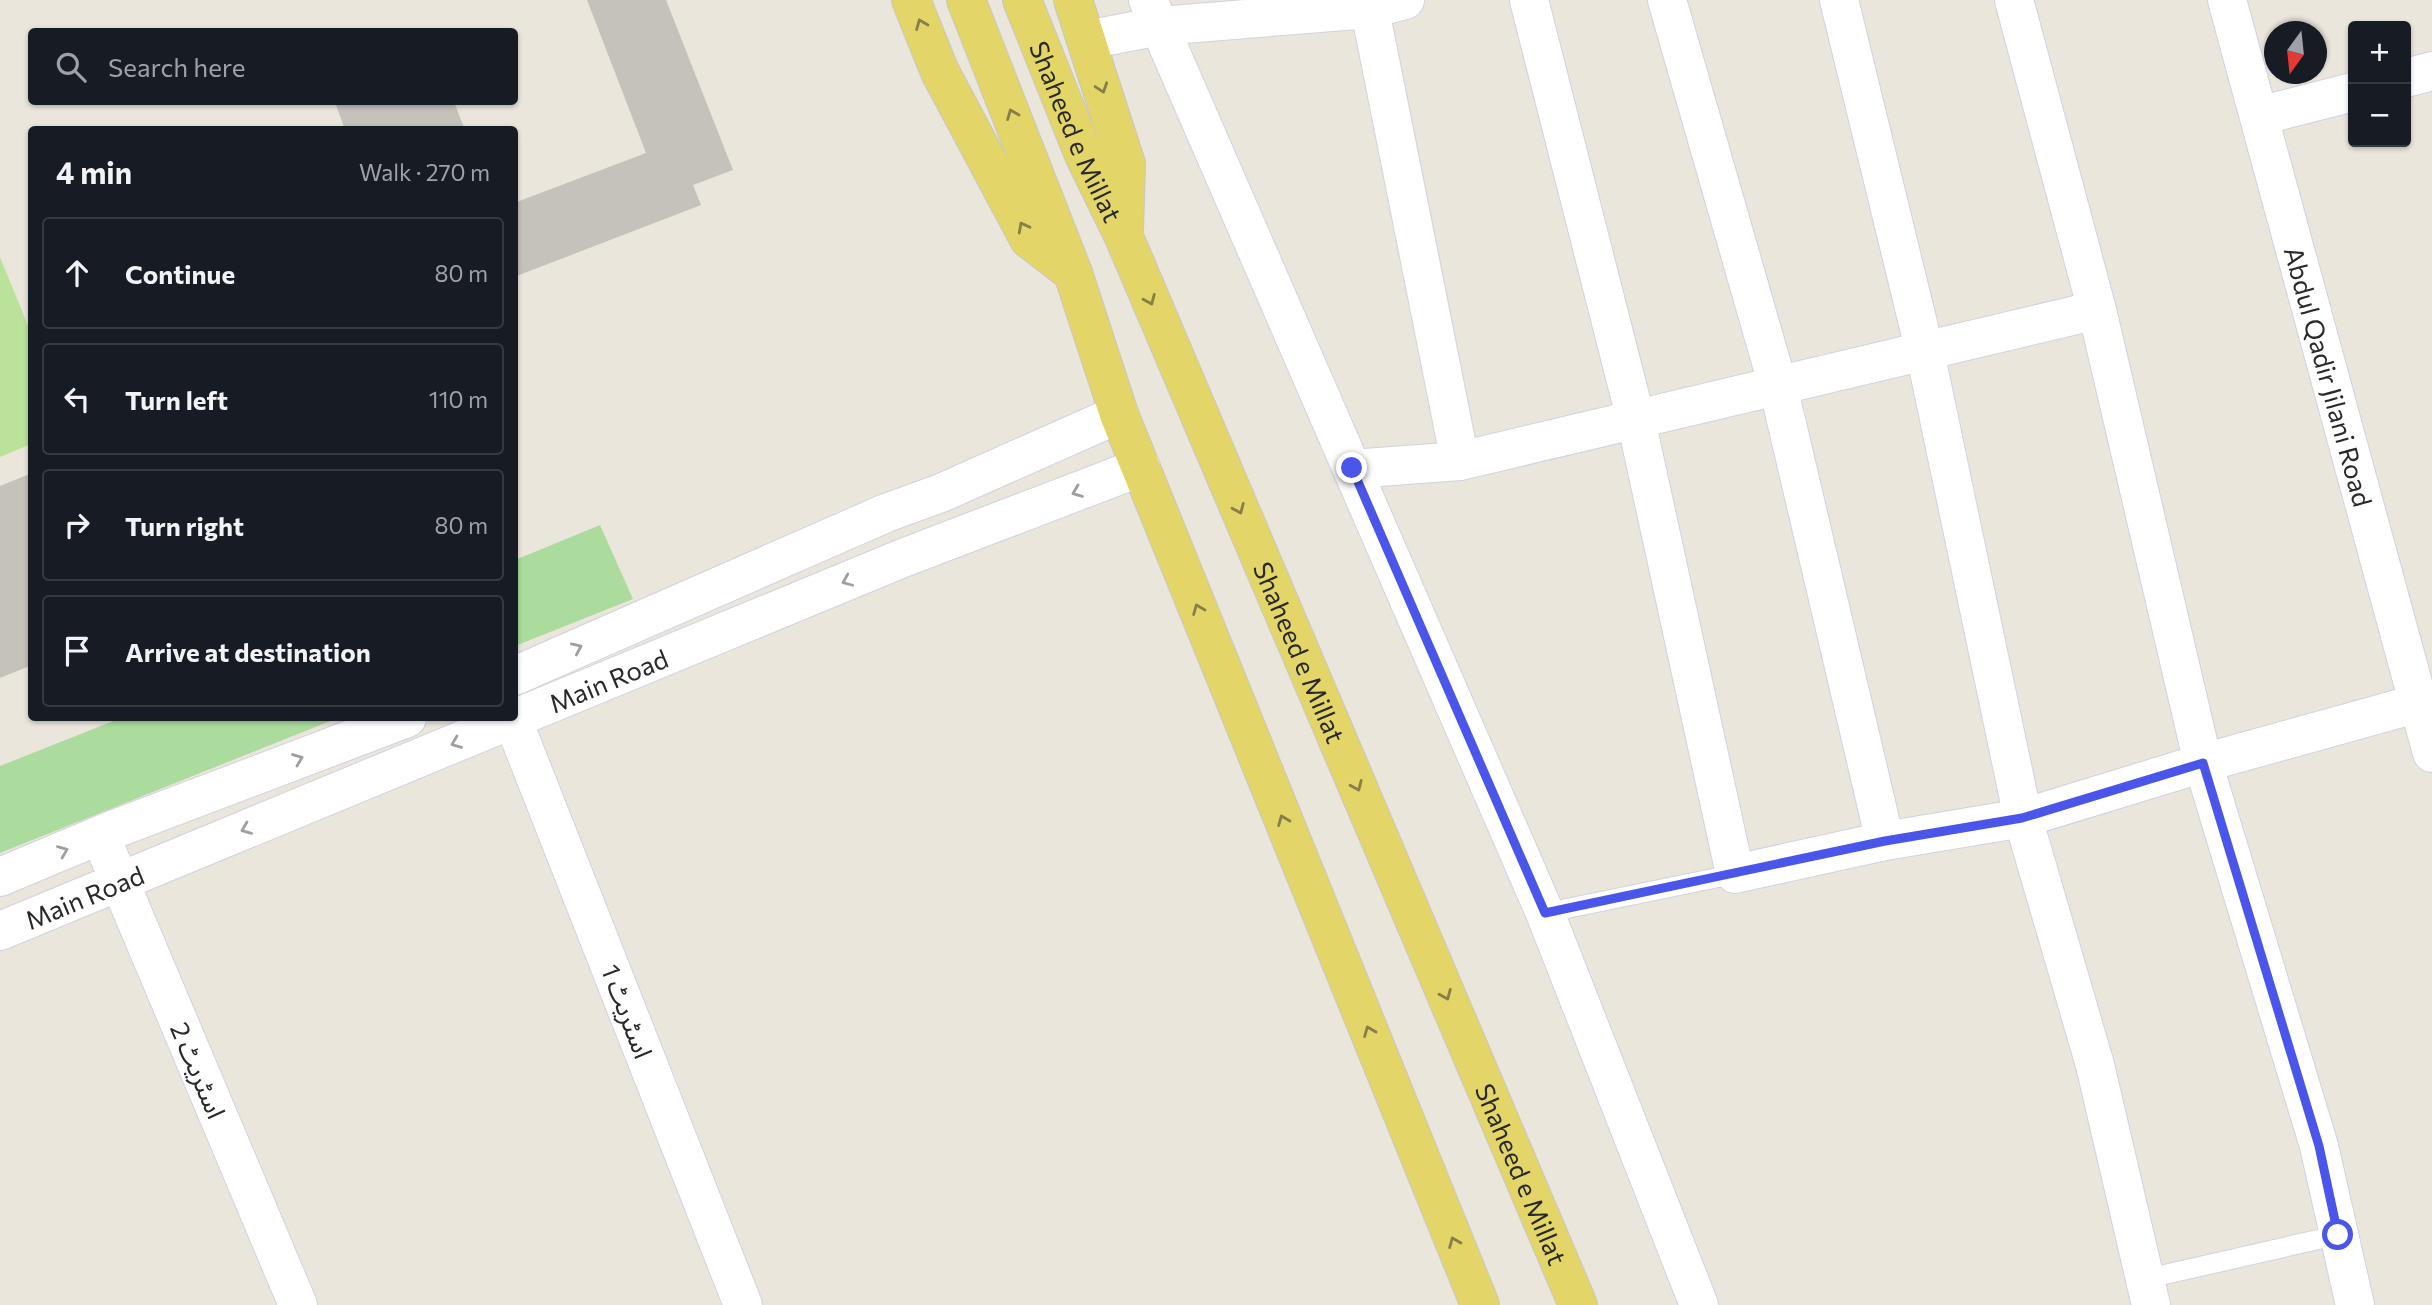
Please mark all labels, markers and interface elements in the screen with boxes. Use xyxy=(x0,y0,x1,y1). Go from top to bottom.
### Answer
one-way arrow xyxy=(915,19,929,31)
north arrow xyxy=(2264,21,2327,84)
map controls xyxy=(2348,21,2411,147)
button: + xyxy=(2348,21,2411,84)
search box xyxy=(28,28,518,105)
street label: Shaheed e Millat xyxy=(1024,36,1130,227)
icon: search xyxy=(52,48,90,86)
text: Search here xyxy=(108,51,246,82)
one-way arrow xyxy=(1094,82,1109,94)
button: − xyxy=(2348,84,2411,147)
one-way arrow xyxy=(1006,108,1020,120)
text: 4 min xyxy=(56,153,132,190)
text: Walk · 270 m xyxy=(359,158,490,186)
one-way arrow xyxy=(1018,222,1031,235)
street label: Abdul Qadir Jilani Road xyxy=(2279,243,2380,510)
icon: ahead xyxy=(58,254,96,292)
text: Continue xyxy=(125,258,235,289)
text: 80 m xyxy=(435,259,488,287)
one-way arrow xyxy=(1142,292,1156,305)
icon: left xyxy=(58,380,96,418)
text: Turn left xyxy=(125,384,228,415)
text: 110 m xyxy=(429,385,488,413)
route end xyxy=(1336,452,1367,483)
one-way arrow xyxy=(1072,484,1084,498)
one-way arrow xyxy=(1231,502,1245,514)
icon: right xyxy=(58,506,96,544)
text: Turn right xyxy=(125,510,244,541)
text: 80 m xyxy=(435,511,488,539)
street label: Shaheed e Millat xyxy=(1248,557,1353,747)
one-way arrow xyxy=(842,572,854,586)
one-way arrow xyxy=(1192,604,1206,616)
icon: arrive xyxy=(58,632,96,670)
text: Arrive at destination xyxy=(125,636,371,667)
street label: Main Road xyxy=(544,641,672,718)
one-way arrow xyxy=(570,642,582,656)
one-way arrow xyxy=(451,735,463,749)
one-way arrow xyxy=(291,754,303,768)
one-way arrow xyxy=(1349,779,1363,791)
one-way arrow xyxy=(1278,815,1292,827)
one-way arrow xyxy=(240,821,252,835)
one-way arrow xyxy=(56,845,68,859)
street label: Main Road xyxy=(20,858,148,935)
street label: اسٹریٹ 1 xyxy=(595,960,660,1063)
one-way arrow xyxy=(1438,988,1452,1001)
street label: اسٹریٹ 2 xyxy=(164,1017,233,1123)
one-way arrow xyxy=(1363,1025,1377,1037)
street label: Shaheed e Millat xyxy=(1470,1078,1574,1269)
route start xyxy=(2322,1219,2353,1250)
one-way arrow xyxy=(1448,1236,1462,1249)

